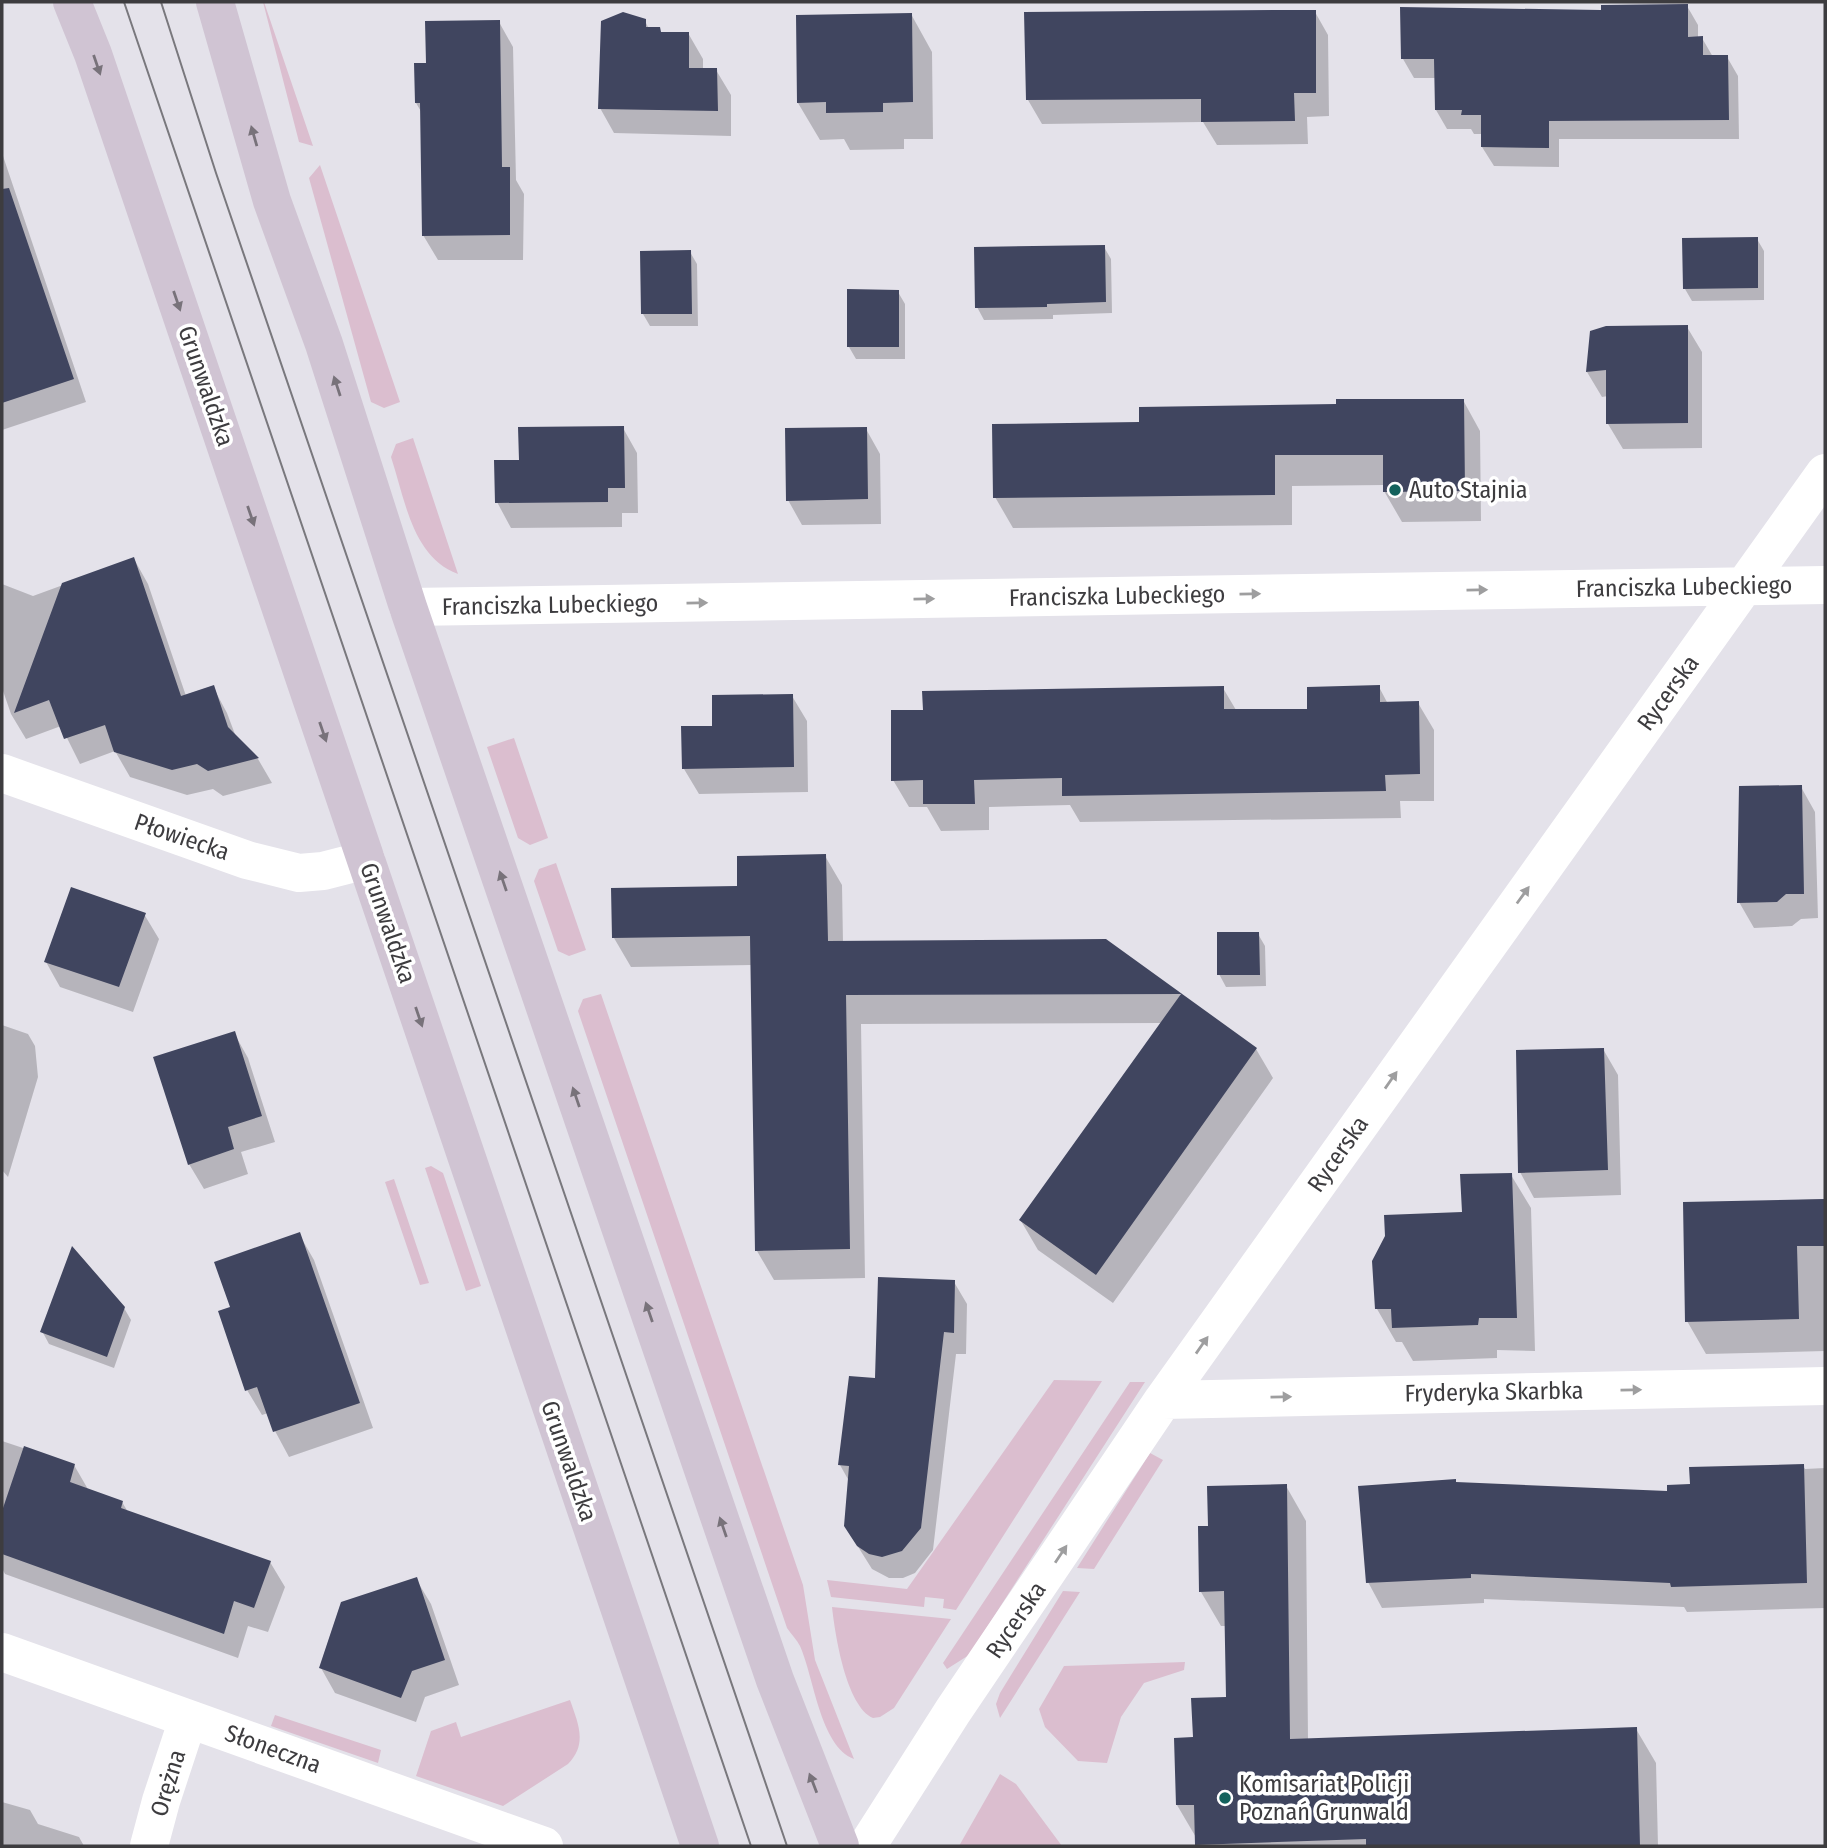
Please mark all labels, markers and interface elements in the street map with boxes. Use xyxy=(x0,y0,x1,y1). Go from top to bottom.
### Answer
one-way arrow xyxy=(92,55,103,76)
one-way arrow xyxy=(248,124,259,146)
one-way arrow xyxy=(172,290,183,311)
street label: Grunwaldzka xyxy=(172,322,240,450)
one-way arrow xyxy=(331,375,342,396)
place label: Auto Stajnia xyxy=(1409,476,1528,504)
marker: Auto Stajnia xyxy=(1387,482,1403,498)
one-way arrow xyxy=(246,506,257,527)
street label: Franciszka Lubeckiego xyxy=(1576,571,1792,603)
street label: Franciszka Lubeckiego xyxy=(1009,580,1225,612)
one-way arrow xyxy=(1467,584,1489,596)
one-way arrow xyxy=(1239,588,1261,600)
street label: Franciszka Lubeckiego xyxy=(442,589,658,621)
one-way arrow xyxy=(914,594,936,605)
one-way arrow xyxy=(686,597,708,609)
street label: Rycerska xyxy=(1631,650,1705,736)
one-way arrow xyxy=(318,721,329,742)
street label: Płowiecka xyxy=(131,808,233,866)
street label: Grunwaldzka xyxy=(354,859,422,987)
one-way arrow xyxy=(497,870,508,891)
one-way arrow xyxy=(1516,886,1530,904)
one-way arrow xyxy=(415,1006,425,1027)
one-way arrow xyxy=(1384,1071,1398,1089)
one-way arrow xyxy=(570,1086,581,1107)
street label: Rycerska xyxy=(1302,1111,1374,1197)
one-way arrow xyxy=(643,1301,654,1322)
one-way arrow xyxy=(1195,1336,1209,1354)
street label: Fryderyka Skarbka xyxy=(1404,1376,1584,1408)
one-way arrow xyxy=(1620,1384,1642,1395)
one-way arrow xyxy=(1270,1391,1292,1403)
street label: Grunwaldzka xyxy=(535,1397,603,1525)
one-way arrow xyxy=(717,1517,728,1538)
one-way arrow xyxy=(1054,1544,1067,1563)
street label: Rycerska xyxy=(980,1576,1052,1664)
street label: Słoneczna xyxy=(221,1719,325,1779)
street label: Orężna xyxy=(145,1746,191,1820)
place label: Komisariat Policji Poznań Grunwald xyxy=(1239,1770,1409,1826)
one-way arrow xyxy=(808,1773,819,1794)
marker: Komisariat Policji Poznań Grunwald xyxy=(1217,1790,1233,1806)

